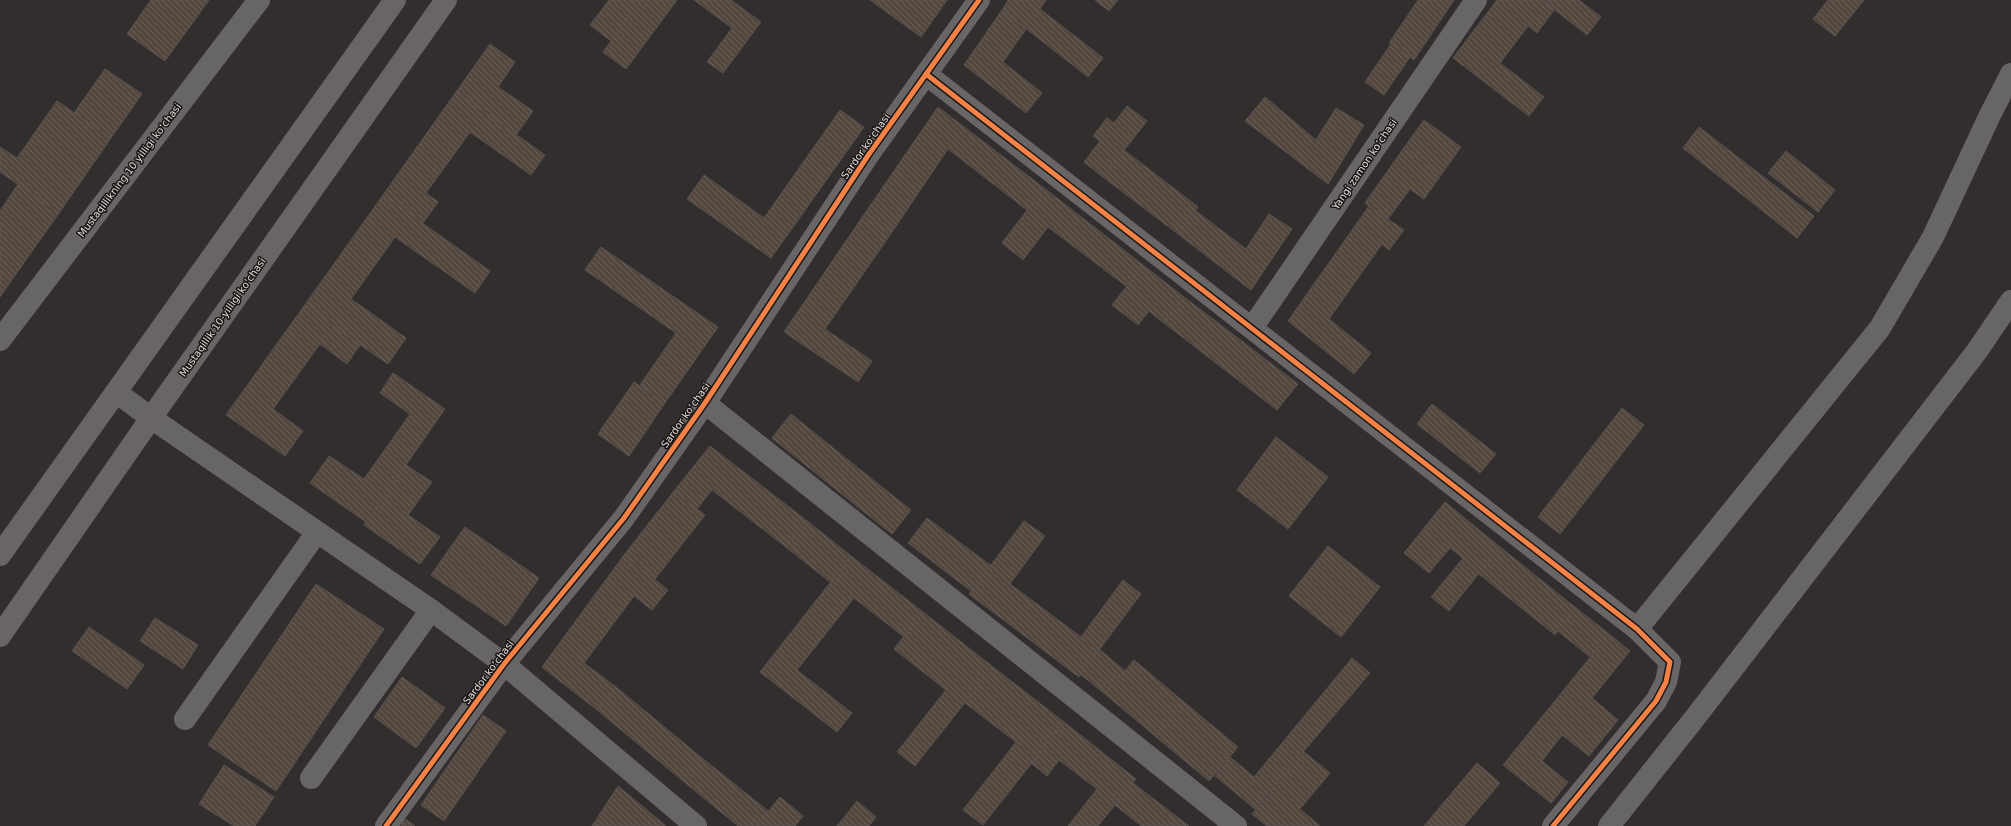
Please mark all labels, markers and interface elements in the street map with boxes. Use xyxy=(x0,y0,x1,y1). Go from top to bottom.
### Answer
street label: Mustaqillikning 10 yilligi koʻchasi xyxy=(76,101,183,239)
street label: Sardor koʻchasi xyxy=(839,112,892,181)
street label: Yangi zamon koʻchasi xyxy=(1329,117,1399,213)
street label: Mustaqillik 10-yilligi ko'chasi xyxy=(177,256,268,379)
street label: Sardor koʻchasi xyxy=(659,381,712,450)
street label: Sardor koʻchasi xyxy=(461,638,516,706)

